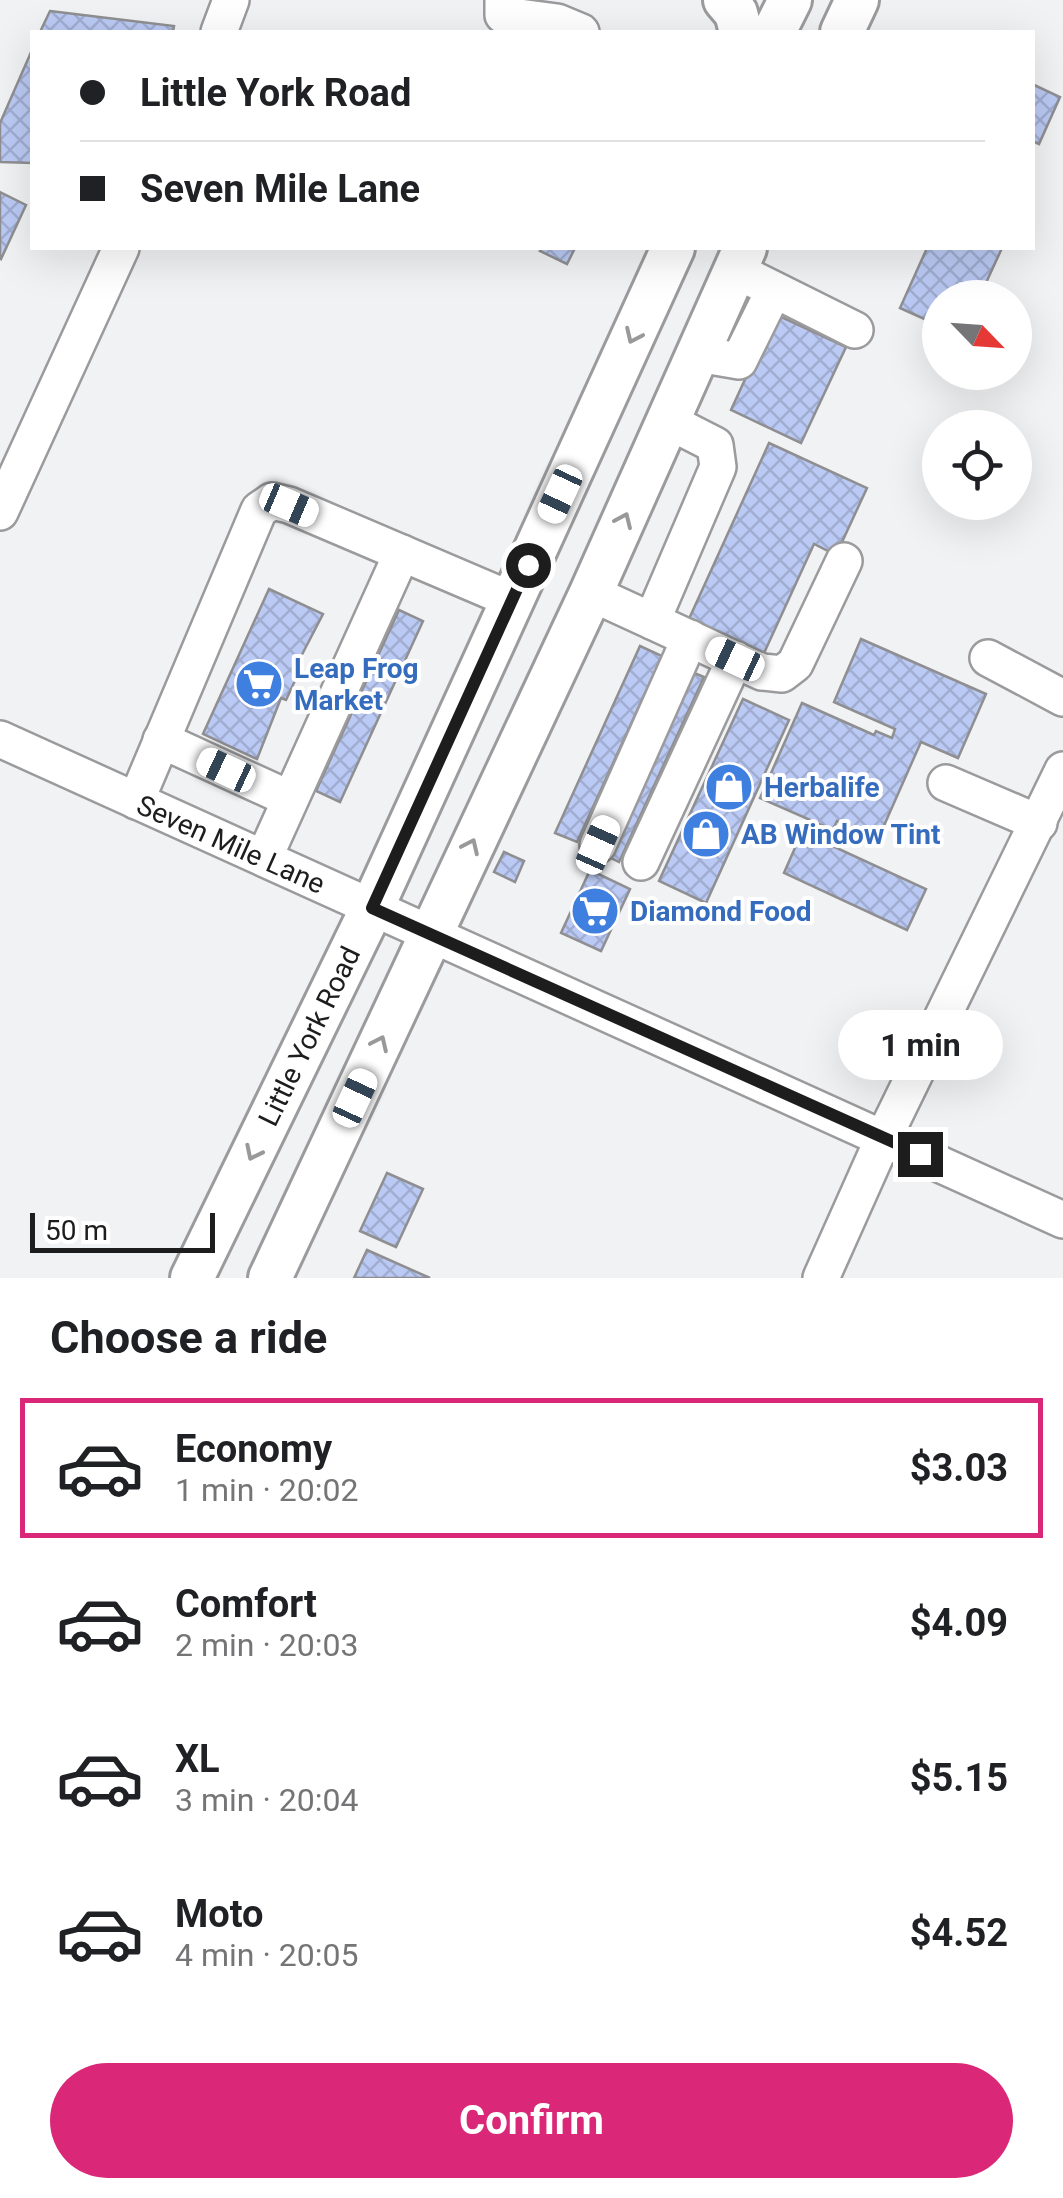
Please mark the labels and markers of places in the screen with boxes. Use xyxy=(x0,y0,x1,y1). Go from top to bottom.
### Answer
place label: Leap Frog Market xyxy=(294,652,419,717)
supermarket icon: Leap Frog Market xyxy=(233,658,285,710)
shop icon: Herbalife xyxy=(703,761,755,813)
place label: Herbalife xyxy=(764,771,880,804)
shop icon: AB Window Tint xyxy=(680,808,732,860)
place label: AB Window Tint xyxy=(741,818,941,851)
supermarket icon: Diamond Food xyxy=(569,885,621,937)
place label: Diamond Food xyxy=(630,895,812,928)

